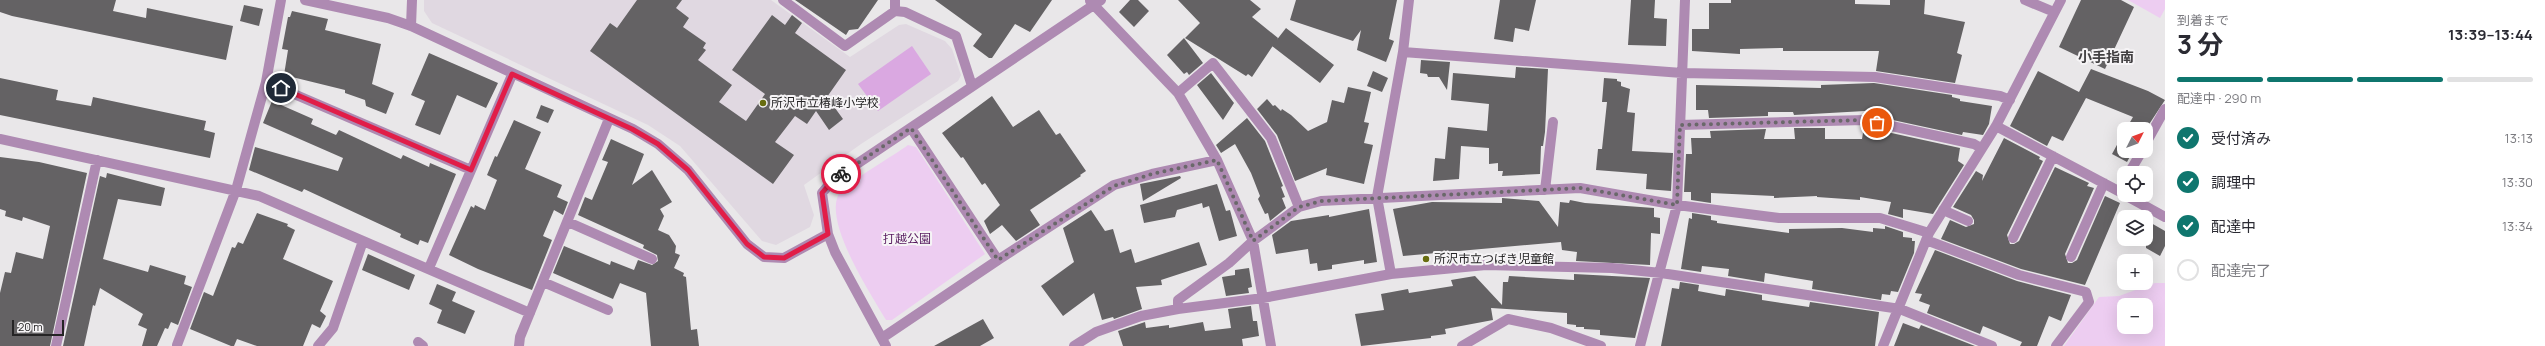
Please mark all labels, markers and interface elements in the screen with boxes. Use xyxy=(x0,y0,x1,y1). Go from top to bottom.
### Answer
text: 到着まで xyxy=(2177,11,2229,29)
text: 13:39–13:44 xyxy=(2448,24,2533,45)
text: 3 分 xyxy=(2177,26,2223,62)
district label: 小手指南 xyxy=(2078,47,2134,66)
pin xyxy=(264,71,298,105)
icon: home xyxy=(270,77,292,99)
text: 配達中 · 290 m xyxy=(2177,89,2261,107)
place label: 所沢市立椿峰小学校 xyxy=(771,94,879,111)
marker: 所沢市立椿峰小学校 xyxy=(758,98,768,108)
pin xyxy=(1860,106,1894,140)
icon: bag xyxy=(1866,112,1888,134)
north arrow xyxy=(2117,122,2153,158)
map controls xyxy=(2117,122,2153,334)
icon: check xyxy=(2177,127,2199,149)
text: 受付済み xyxy=(2211,128,2271,149)
text: 13:13 xyxy=(2505,129,2533,147)
courier xyxy=(821,154,861,194)
icon: bike xyxy=(830,163,852,185)
button: locate xyxy=(2117,166,2153,202)
icon: check xyxy=(2177,171,2199,193)
text: 調理中 xyxy=(2211,172,2256,193)
text: 13:30 xyxy=(2502,173,2533,191)
button: layers xyxy=(2117,210,2153,246)
icon: check xyxy=(2177,215,2199,237)
text: 配達中 xyxy=(2211,216,2256,237)
text: 13:34 xyxy=(2502,217,2533,235)
park label: 打越公園 xyxy=(883,230,931,247)
place label: 所沢市立つばき児童館 xyxy=(1434,250,1554,267)
marker: 所沢市立つばき児童館 xyxy=(1421,254,1431,264)
button: + xyxy=(2117,254,2153,290)
text: 配達完了 xyxy=(2211,260,2271,281)
button: − xyxy=(2117,298,2153,334)
scale bar xyxy=(12,318,64,337)
text: 20 m xyxy=(18,319,43,334)

